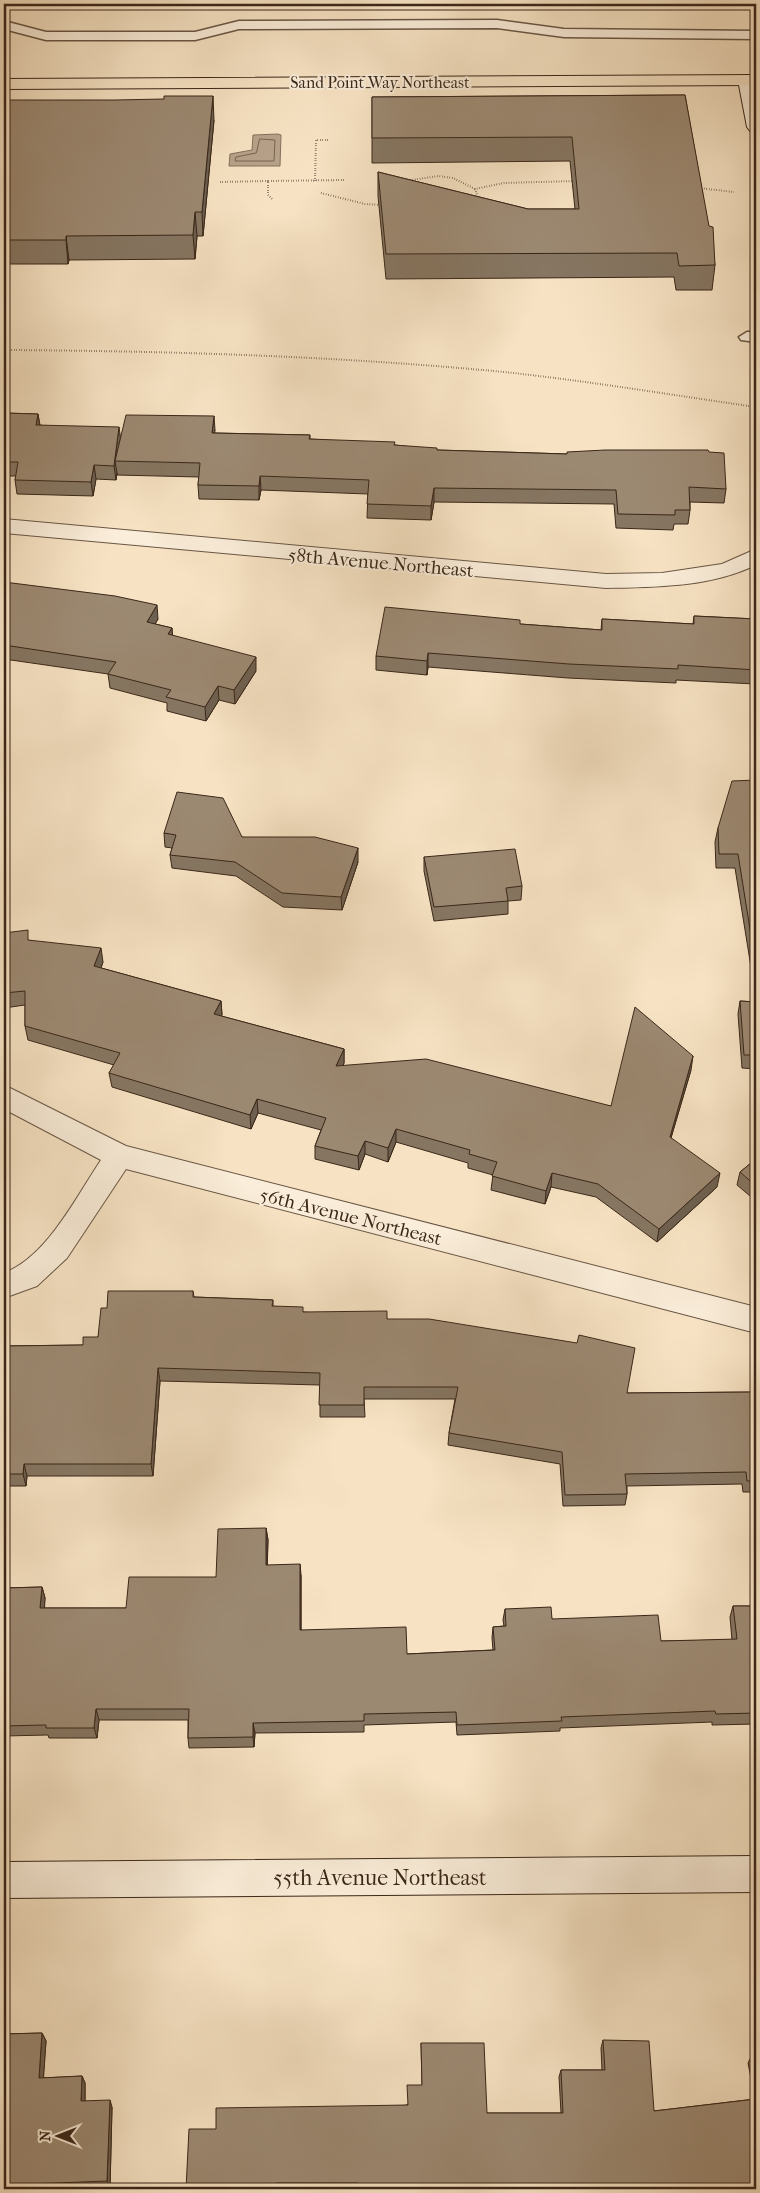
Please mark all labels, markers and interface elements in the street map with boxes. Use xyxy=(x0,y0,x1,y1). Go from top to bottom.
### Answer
street label: Sand Point Way Northeast xyxy=(290,73,470,92)
street label: 58th Avenue Northeast xyxy=(287,544,475,582)
street label: 56th Avenue Northeast xyxy=(258,1184,444,1250)
street label: 55th Avenue Northeast xyxy=(273,1865,487,1891)
north arrow xyxy=(32,2110,82,2160)
text: N xyxy=(37,2130,54,2141)

